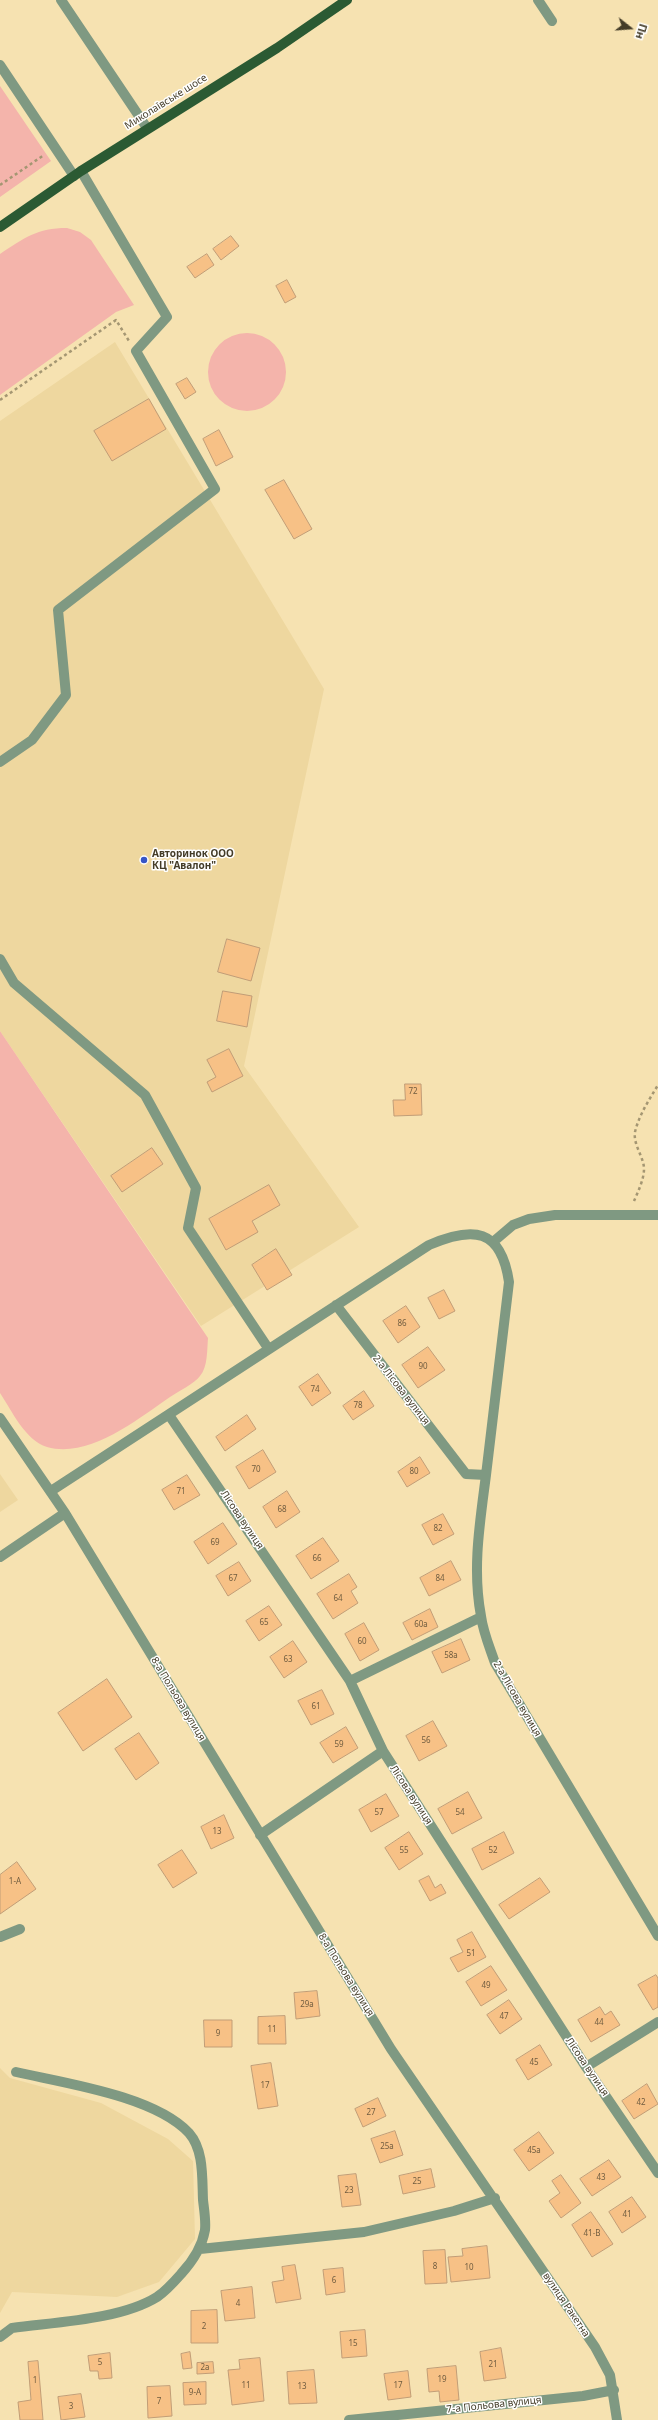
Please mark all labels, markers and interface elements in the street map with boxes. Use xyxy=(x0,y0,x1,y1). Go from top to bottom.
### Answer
north arrow xyxy=(610,8,650,48)
text: Пн xyxy=(633,22,651,41)
street label: Миколаївське шосе xyxy=(123,72,209,132)
place label: Авторинок ООО КЦ "Авалон" xyxy=(152,848,234,872)
marker: Авторинок ООО КЦ "Авалон" xyxy=(139,855,149,865)
house number: 72 xyxy=(408,1087,418,1097)
house number: 86 xyxy=(397,1319,407,1329)
street label: 2-а Лісова вулиця xyxy=(370,1353,432,1427)
house number: 90 xyxy=(418,1362,428,1372)
house number: 74 xyxy=(310,1385,320,1395)
house number: 78 xyxy=(353,1401,363,1411)
house number: 70 xyxy=(251,1465,261,1475)
house number: 80 xyxy=(409,1467,419,1477)
house number: 71 xyxy=(176,1487,186,1497)
street label: Лісова вулиця xyxy=(218,1488,266,1552)
house number: 68 xyxy=(277,1505,287,1515)
house number: 82 xyxy=(433,1524,443,1534)
house number: 69 xyxy=(210,1538,220,1548)
house number: 66 xyxy=(312,1554,322,1564)
house number: 67 xyxy=(228,1574,238,1584)
house number: 84 xyxy=(435,1574,445,1584)
house number: 64 xyxy=(333,1594,343,1604)
house number: 65 xyxy=(259,1618,269,1628)
house number: 60а xyxy=(414,1620,428,1630)
house number: 60 xyxy=(357,1637,367,1647)
house number: 58а xyxy=(444,1651,458,1661)
street label: 8-а Польова вулиця xyxy=(148,1655,208,1743)
house number: 63 xyxy=(283,1655,293,1665)
street label: 2-а Лісова вулиця xyxy=(490,1659,544,1739)
house number: 61 xyxy=(311,1702,321,1712)
house number: 56 xyxy=(421,1736,431,1746)
house number: 59 xyxy=(334,1740,344,1750)
street label: Лісова вулиця xyxy=(387,1763,435,1827)
house number: 57 xyxy=(374,1808,384,1818)
house number: 54 xyxy=(455,1808,465,1818)
house number: 13 xyxy=(212,1827,222,1837)
house number: 55 xyxy=(399,1846,409,1856)
house number: 52 xyxy=(488,1846,498,1856)
house number: 1-А xyxy=(9,1877,21,1887)
street label: 8-а Польова вулиця xyxy=(316,1931,376,2019)
house number: 51 xyxy=(466,1949,476,1959)
house number: 49 xyxy=(481,1981,491,1991)
house number: 29а xyxy=(300,2000,314,2010)
house number: 47 xyxy=(499,2012,509,2022)
house number: 44 xyxy=(594,2018,604,2028)
house number: 11 xyxy=(267,2025,277,2035)
house number: 9 xyxy=(216,2029,220,2039)
street label: Лісова вулиця xyxy=(563,2035,611,2099)
house number: 45 xyxy=(529,2058,539,2068)
house number: 17 xyxy=(260,2081,270,2091)
house number: 42 xyxy=(636,2098,646,2108)
house number: 27 xyxy=(366,2108,376,2118)
house number: 25а xyxy=(380,2142,394,2152)
house number: 45а xyxy=(527,2146,541,2156)
house number: 43 xyxy=(596,2173,606,2183)
house number: 25 xyxy=(412,2177,422,2187)
house number: 23 xyxy=(344,2186,354,2196)
house number: 41 xyxy=(622,2210,632,2220)
house number: 41-В xyxy=(584,2229,600,2239)
house number: 8 xyxy=(433,2262,437,2272)
house number: 10 xyxy=(464,2263,474,2273)
street label: вулиця Ракетна xyxy=(540,2271,592,2339)
house number: 6 xyxy=(332,2276,336,2286)
house number: 4 xyxy=(236,2299,240,2309)
house number: 2 xyxy=(202,2322,206,2332)
house number: 15 xyxy=(348,2339,358,2349)
house number: 5 xyxy=(98,2358,102,2368)
house number: 21 xyxy=(488,2360,498,2370)
house number: 2а xyxy=(200,2363,210,2373)
house number: 19 xyxy=(437,2375,447,2385)
house number: 1 xyxy=(33,2376,37,2386)
house number: 11 xyxy=(241,2381,251,2391)
house number: 17 xyxy=(393,2381,403,2391)
house number: 13 xyxy=(297,2382,307,2392)
house number: 9-А xyxy=(189,2388,201,2398)
street label: 7-а Польова вулиця xyxy=(446,2394,542,2416)
house number: 7 xyxy=(157,2397,161,2407)
house number: 3 xyxy=(69,2402,73,2412)

